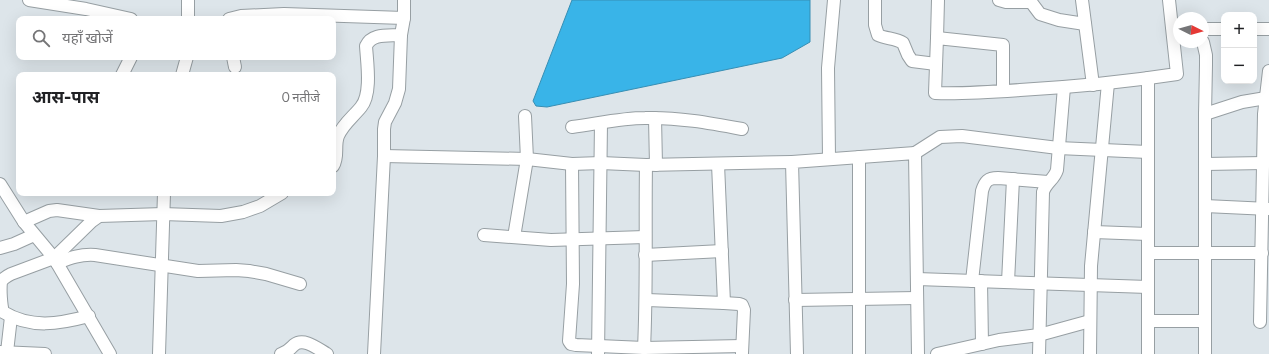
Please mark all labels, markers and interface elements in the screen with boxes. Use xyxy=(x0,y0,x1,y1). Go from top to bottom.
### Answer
north arrow xyxy=(1173,12,1209,48)
map controls xyxy=(1221,12,1257,84)
button: + xyxy=(1221,12,1257,48)
search box xyxy=(16,16,336,60)
icon: search xyxy=(30,27,52,49)
text: यहाँ खोजें xyxy=(62,28,113,46)
button: − xyxy=(1221,48,1257,84)
text: आस-पास xyxy=(32,86,99,107)
text: 0 नतीजे xyxy=(281,89,320,105)

